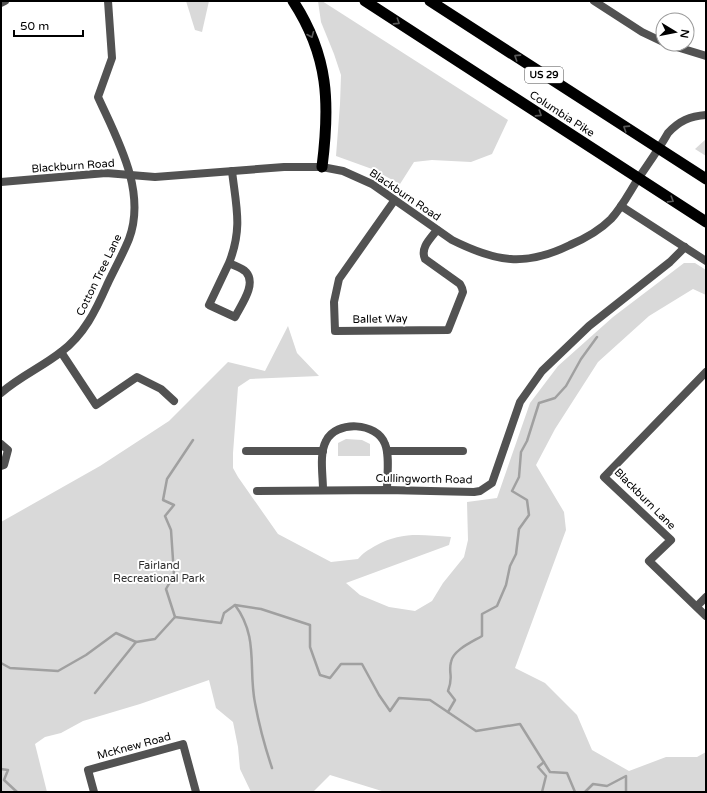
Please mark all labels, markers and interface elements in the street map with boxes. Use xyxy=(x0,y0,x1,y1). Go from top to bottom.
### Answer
scale bar xyxy=(14,12,83,38)
north arrow xyxy=(655,12,695,52)
one-way arrow xyxy=(393,17,400,25)
text: 50 m xyxy=(20,19,49,33)
text: N xyxy=(677,28,692,39)
one-way arrow xyxy=(307,32,315,39)
one-way arrow xyxy=(514,55,521,62)
road number: US 29 xyxy=(525,67,563,83)
street label: Columbia Pike xyxy=(527,88,597,140)
one-way arrow xyxy=(534,109,541,116)
one-way arrow xyxy=(623,125,630,133)
street label: Blackburn Road xyxy=(31,157,115,175)
street label: Blackburn Road xyxy=(367,166,443,224)
one-way arrow xyxy=(667,195,674,203)
street label: Cotton Tree Lane xyxy=(74,232,124,318)
street label: Ballet Way xyxy=(352,312,408,326)
street label: Blackburn Lane xyxy=(612,466,678,532)
street label: Cullingworth Road xyxy=(375,472,473,486)
park label: Fairland Recreational Park xyxy=(113,559,205,585)
street label: McKnew Road xyxy=(96,730,172,762)

